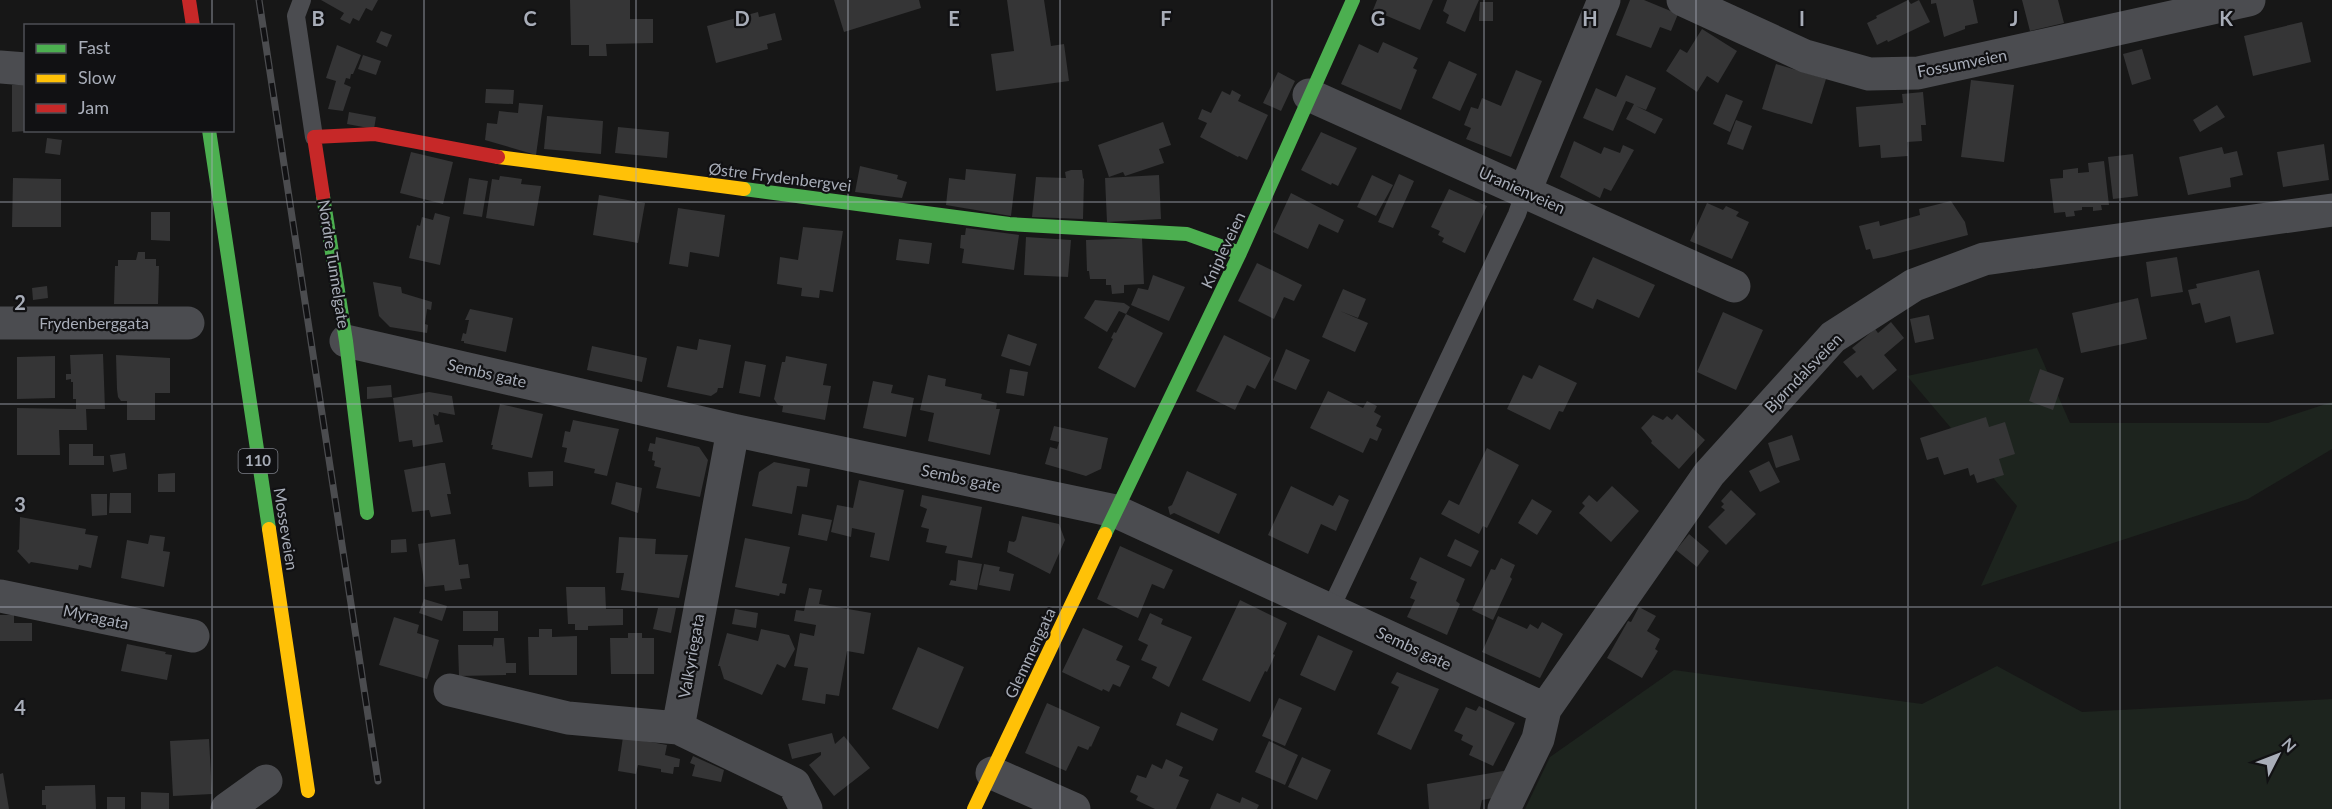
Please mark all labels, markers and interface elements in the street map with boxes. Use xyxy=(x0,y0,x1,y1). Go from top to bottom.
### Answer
text: B xyxy=(311,6,325,30)
text: C xyxy=(523,6,537,30)
text: D xyxy=(734,6,750,30)
text: E xyxy=(948,6,960,30)
text: F xyxy=(1160,6,1172,30)
text: G xyxy=(1371,6,1385,30)
text: H xyxy=(1582,6,1598,30)
text: I xyxy=(1799,6,1805,30)
text: J xyxy=(2010,6,2018,30)
text: K xyxy=(2219,6,2233,30)
legend xyxy=(24,24,234,132)
text: Fast xyxy=(78,36,111,58)
street label: Fossumveien xyxy=(1915,45,2008,81)
text: Slow xyxy=(78,66,116,88)
text: Jam xyxy=(78,96,109,118)
street label: Østre Frydenbergvei xyxy=(708,158,852,195)
street label: Uranienveien xyxy=(1476,162,1568,217)
street label: Nordre Tunnelgate xyxy=(315,198,354,330)
street label: Knipleveien xyxy=(1197,209,1249,291)
text: 2 xyxy=(14,290,26,314)
street label: Frydenberggata xyxy=(39,313,149,332)
street label: Bjørndalsveien xyxy=(1760,329,1845,416)
street label: Sembs gate xyxy=(446,354,528,391)
road number: 110 xyxy=(238,449,278,473)
street label: Sembs gate xyxy=(920,460,1002,495)
street label: Mosseveien xyxy=(271,486,302,572)
text: 3 xyxy=(14,492,26,516)
street label: Myragata xyxy=(62,600,131,633)
street label: Glemmengata xyxy=(1000,605,1059,701)
street label: Valkyriegata xyxy=(674,612,707,700)
street label: Sembs gate xyxy=(1374,622,1455,673)
text: 4 xyxy=(14,695,26,719)
north arrow xyxy=(2248,725,2308,785)
text: N xyxy=(2278,734,2301,756)

